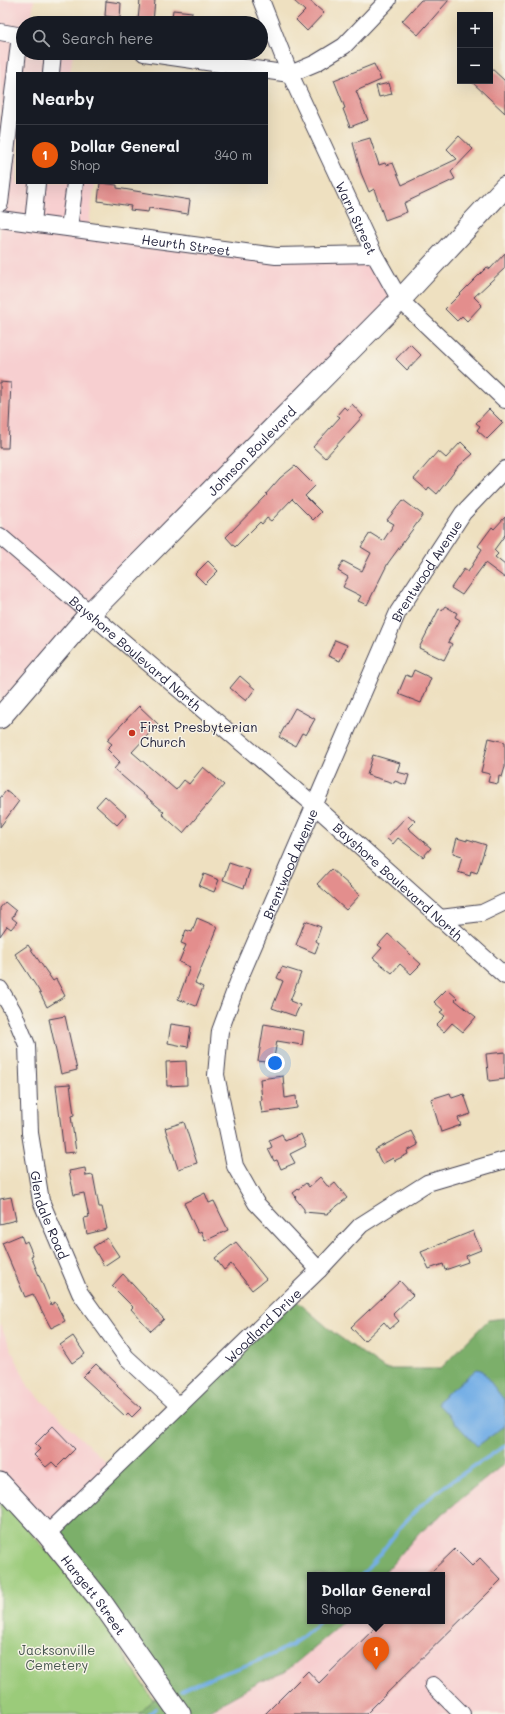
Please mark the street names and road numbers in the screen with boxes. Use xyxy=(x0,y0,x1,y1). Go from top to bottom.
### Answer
street label: Warn Street xyxy=(333,178,382,257)
street label: Heurth Street xyxy=(141,230,232,258)
street label: Johnson Boulevard xyxy=(203,402,299,499)
street label: Brentwood Avenue xyxy=(387,516,465,624)
street label: Bayshore Boulevard North xyxy=(67,591,205,714)
street label: Brentwood Avenue xyxy=(258,806,321,921)
street label: Bayshore Boulevard North xyxy=(330,818,467,943)
street label: Glendale Road xyxy=(28,1170,73,1261)
street label: Woodland Drive xyxy=(220,1284,304,1366)
street label: Hargett Street xyxy=(58,1551,130,1638)

